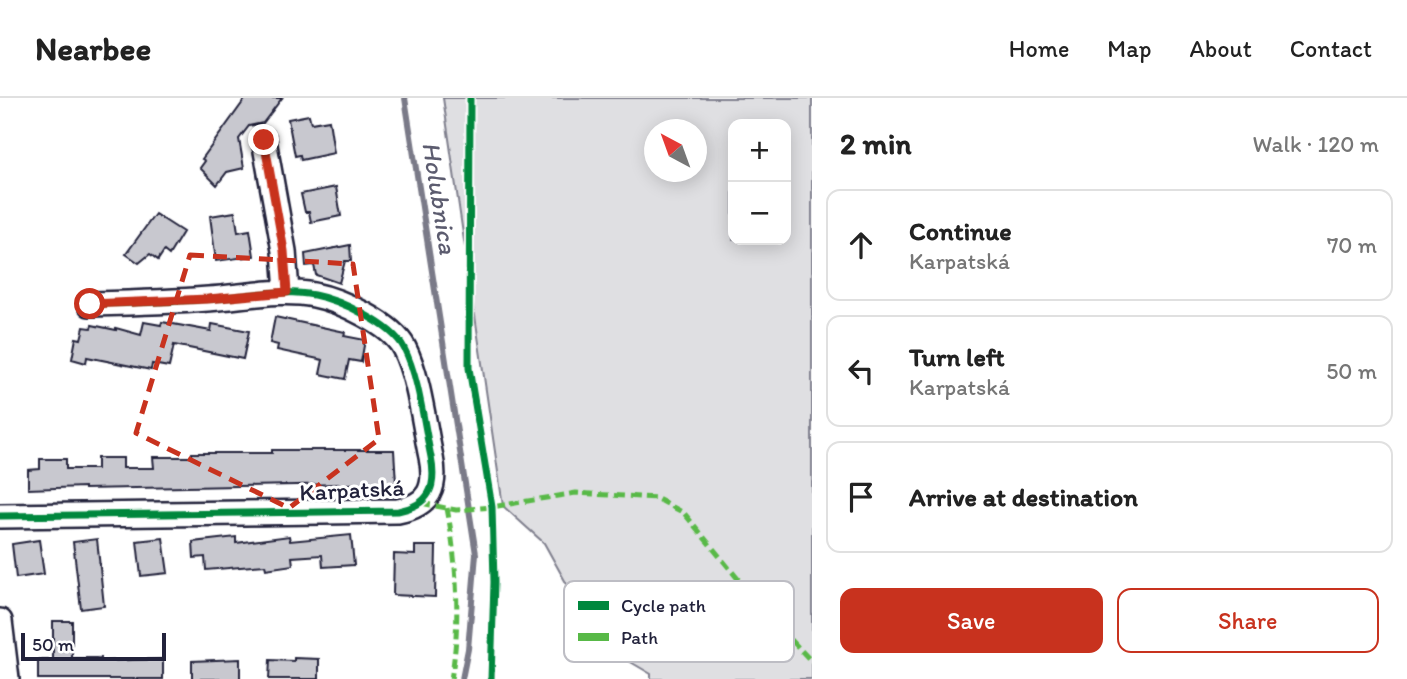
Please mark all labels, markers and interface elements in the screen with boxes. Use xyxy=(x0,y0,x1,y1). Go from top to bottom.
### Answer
text: Nearbee xyxy=(35,29,151,68)
text: Home xyxy=(1009,34,1069,63)
text: Map xyxy=(1107,34,1151,63)
text: About xyxy=(1189,34,1252,63)
text: Contact xyxy=(1290,34,1372,63)
north arrow xyxy=(644,119,707,182)
map controls xyxy=(728,119,791,245)
button: + xyxy=(728,119,791,182)
route end xyxy=(248,124,279,155)
text: 2 min xyxy=(840,125,911,162)
text: Walk · 120 m xyxy=(1253,130,1379,158)
water label: Holubnica xyxy=(415,139,465,257)
button: − xyxy=(728,182,791,245)
text: Continue xyxy=(909,215,1012,247)
icon: ahead xyxy=(842,226,880,264)
text: 70 m xyxy=(1327,231,1377,259)
text: Karpatská xyxy=(909,247,1010,275)
route start xyxy=(74,288,105,319)
text: Turn left xyxy=(909,341,1005,373)
icon: left xyxy=(842,352,880,390)
text: 50 m xyxy=(1326,357,1377,385)
text: Karpatská xyxy=(909,373,1010,401)
street label: Karpatská xyxy=(299,472,406,507)
icon: arrive xyxy=(842,478,880,516)
text: Arrive at destination xyxy=(909,481,1138,513)
legend xyxy=(564,581,794,662)
button: Save xyxy=(840,588,1103,653)
button: Share xyxy=(1117,588,1379,653)
text: Cycle path xyxy=(621,594,706,617)
text: Path xyxy=(621,626,658,649)
scale bar xyxy=(21,630,166,662)
text: 50 m xyxy=(32,633,74,656)

